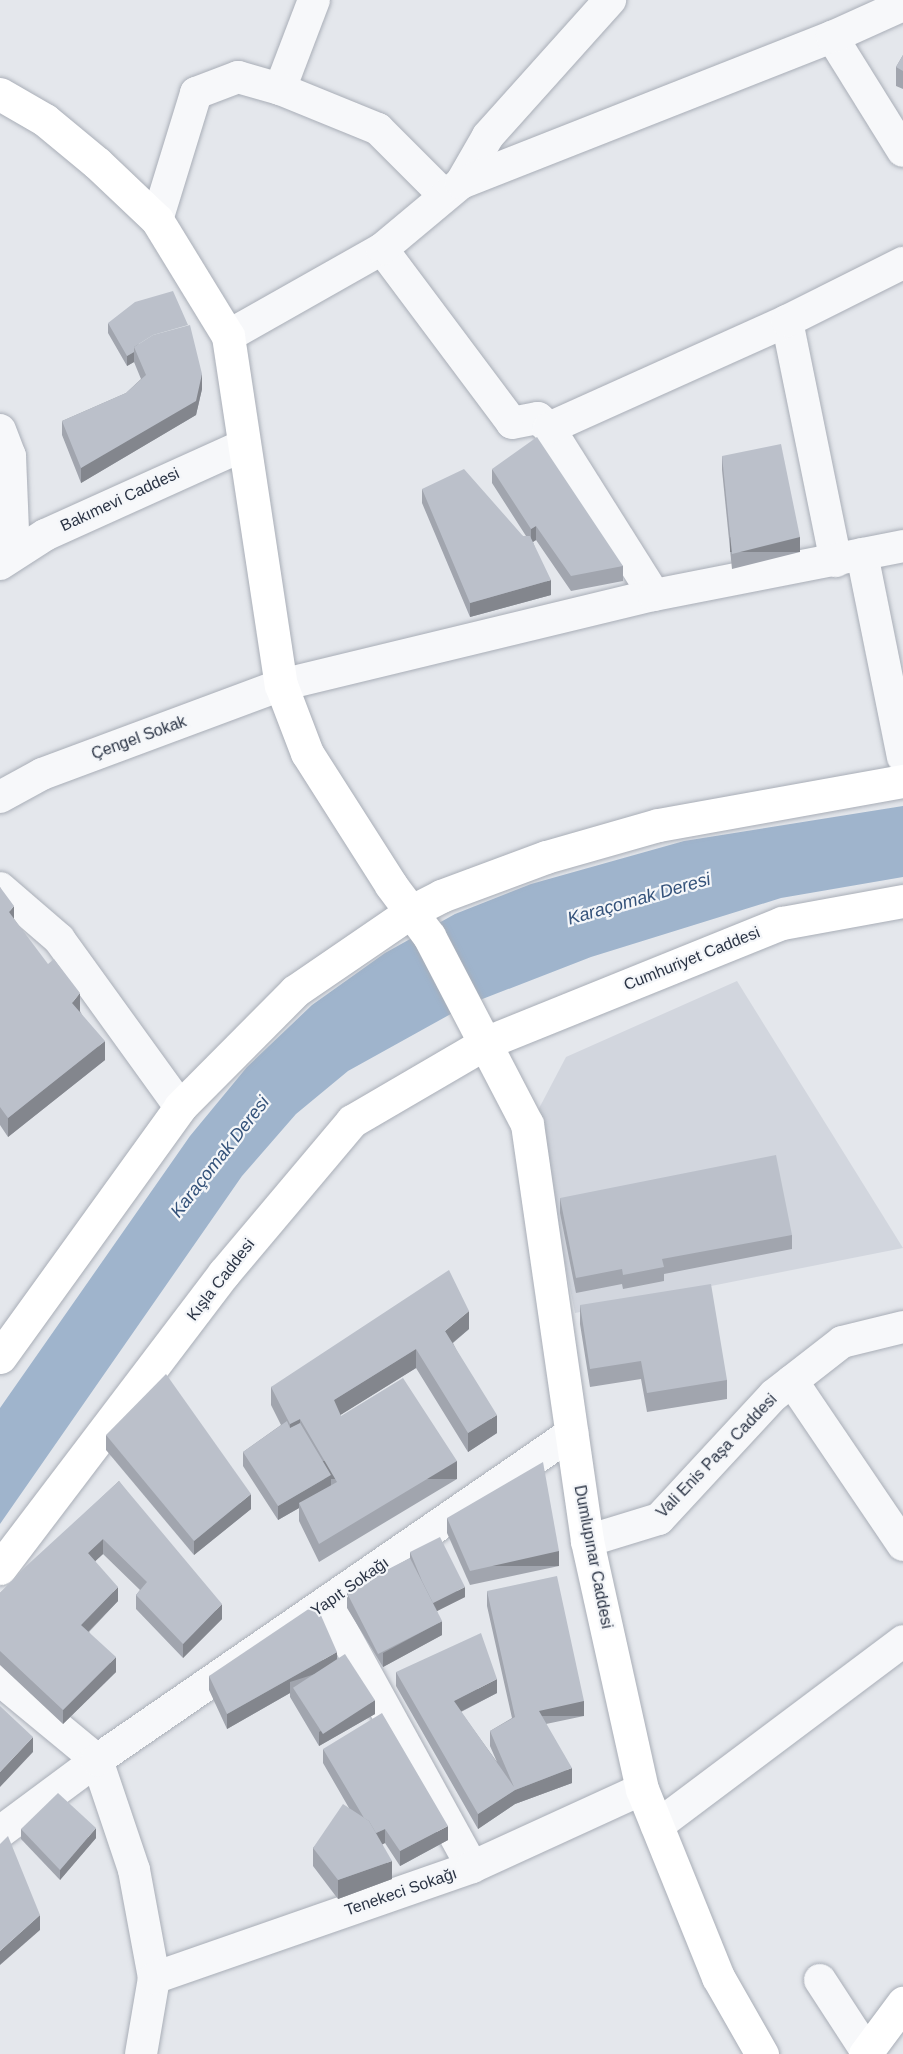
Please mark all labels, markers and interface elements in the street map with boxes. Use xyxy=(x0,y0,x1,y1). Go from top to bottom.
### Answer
street label: Bakımevi Caddesi xyxy=(58,464,182,536)
street label: Çengel Sokak xyxy=(89,712,189,764)
water label: Karaçomak Deresi xyxy=(565,868,713,930)
street label: Cumhuriyet Caddesi xyxy=(621,923,763,995)
water label: Karaçomak Deresi xyxy=(166,1092,274,1222)
street label: Kışla Caddesi xyxy=(183,1235,259,1325)
street label: Vali Enis Paşa Caddesi xyxy=(653,1390,781,1522)
street label: Dumlupınar Caddesi xyxy=(570,1484,616,1630)
street label: Yapıt Sokağı xyxy=(307,1553,393,1621)
street label: Tenekeci Sokağı xyxy=(342,1864,460,1920)

